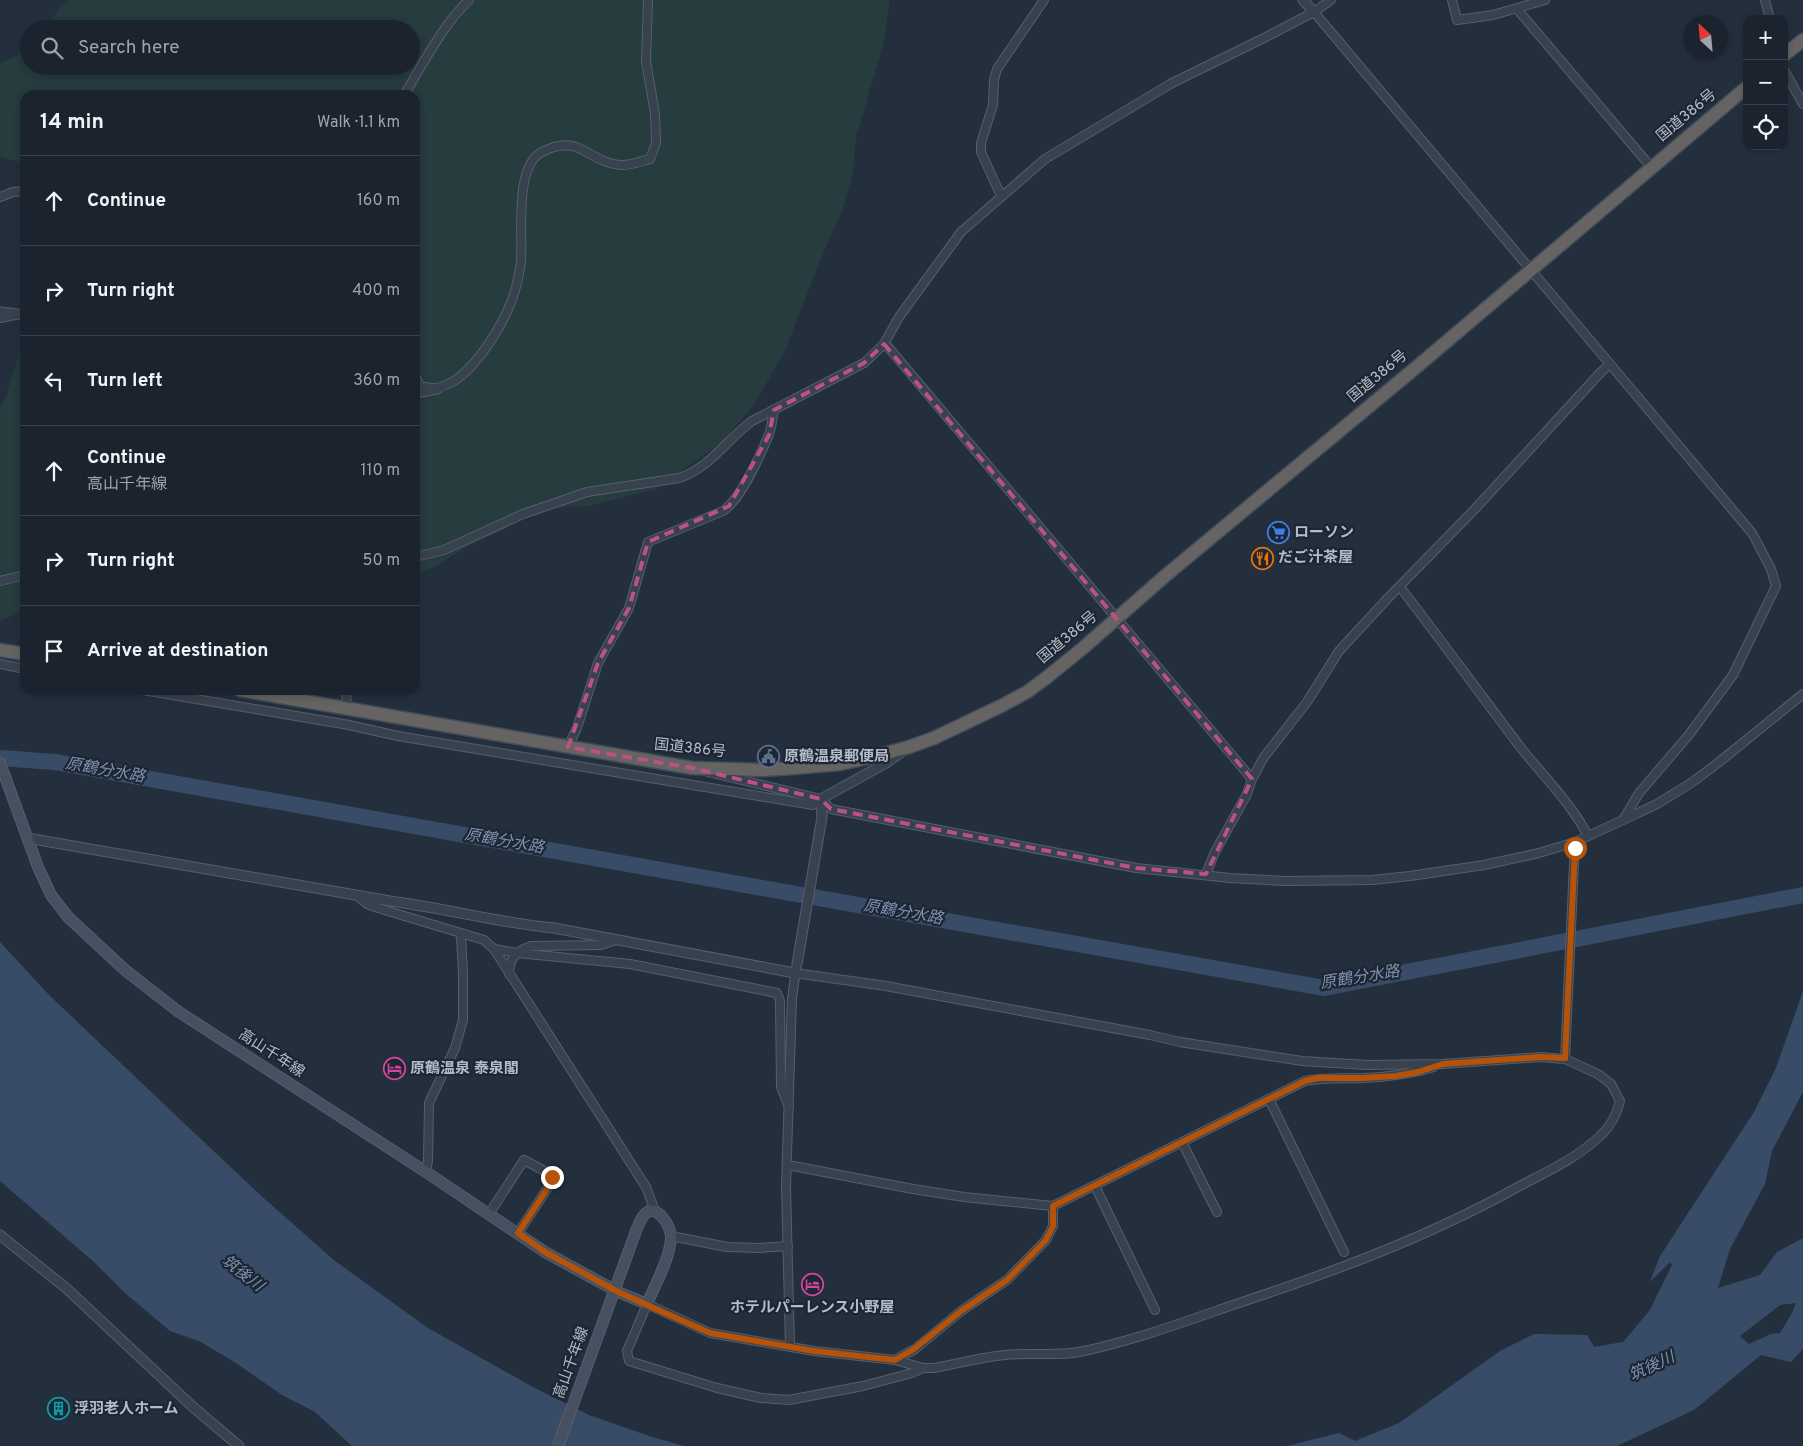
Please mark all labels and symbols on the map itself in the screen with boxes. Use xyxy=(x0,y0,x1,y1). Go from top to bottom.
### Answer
north arrow xyxy=(1683,15,1728,60)
street label: 国道386号 xyxy=(1653,86,1721,146)
street label: 国道386号 xyxy=(1344,347,1412,407)
supermarket icon: ローソン xyxy=(1266,521,1290,545)
place label: ローソン xyxy=(1294,524,1354,543)
restaurant icon: だご汁茶屋 xyxy=(1250,546,1274,570)
place label: だご汁茶屋 xyxy=(1278,548,1353,568)
street label: 国道386号 xyxy=(1034,608,1102,668)
street label: 国道386号 xyxy=(653,736,727,762)
public building icon: 原鶴温泉郵便局 xyxy=(756,745,780,769)
place label: 原鶴温泉郵便局 xyxy=(784,748,889,767)
water label: 原鶴分水路 xyxy=(64,754,148,788)
water label: 原鶴分水路 xyxy=(463,825,547,859)
route start xyxy=(1564,837,1587,860)
water label: 原鶴分水路 xyxy=(862,896,946,930)
water label: 原鶴分水路 xyxy=(1319,962,1403,994)
street label: 高山千年線 xyxy=(234,1026,308,1082)
hotel icon: 原鶴温泉 泰泉閣 xyxy=(382,1057,406,1081)
place label: 原鶴温泉 泰泉閣 xyxy=(410,1060,519,1079)
route end xyxy=(541,1166,564,1189)
water label: 筑後川 xyxy=(217,1251,269,1298)
hotel icon: ホテルパーレンス小野屋 xyxy=(800,1273,824,1297)
place label: ホテルパーレンス小野屋 xyxy=(730,1299,894,1318)
street label: 高山千年線 xyxy=(550,1325,594,1401)
water label: 筑後川 xyxy=(1626,1347,1680,1386)
building icon: 浮羽老人ホーム xyxy=(46,1397,70,1421)
place label: 浮羽老人ホーム xyxy=(74,1400,179,1419)

